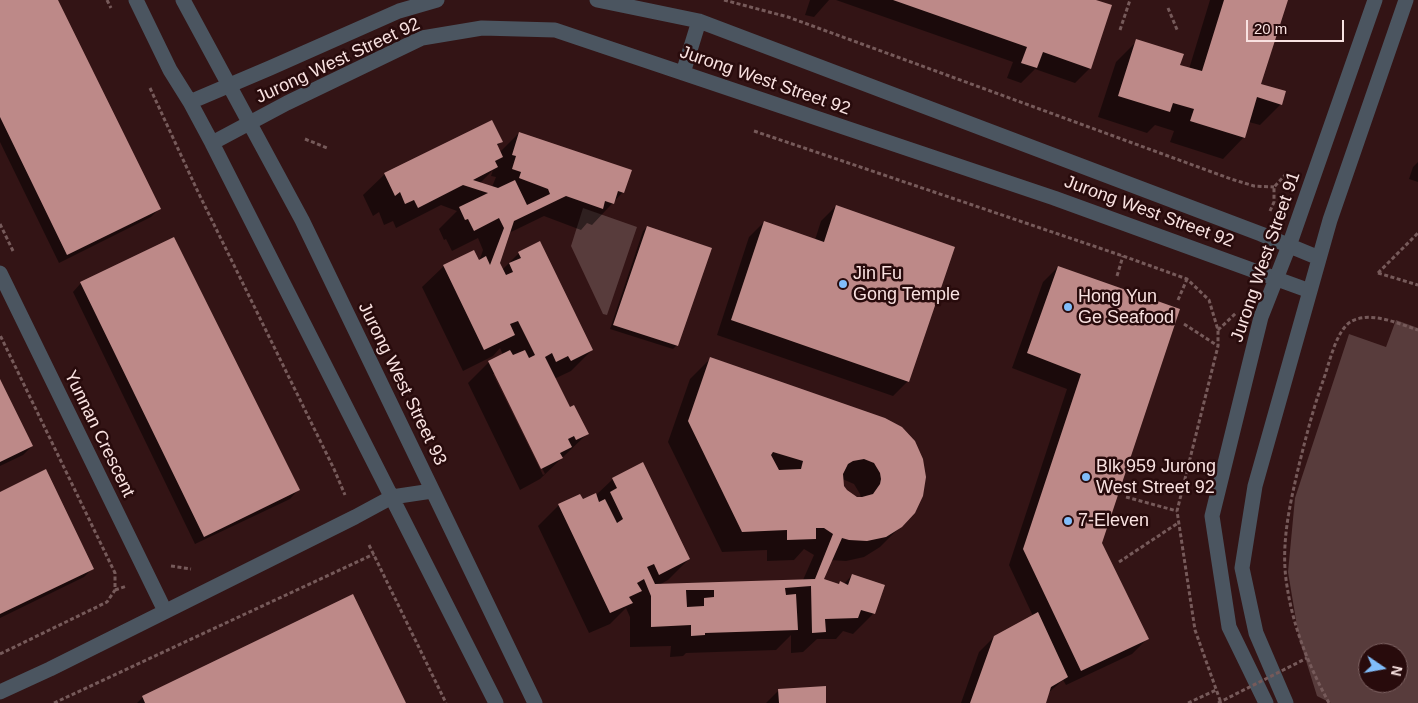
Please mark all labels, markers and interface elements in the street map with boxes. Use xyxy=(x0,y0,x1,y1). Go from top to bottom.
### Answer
scale bar xyxy=(1248,10,1346,42)
street label: Jurong West Street 92 xyxy=(252,13,424,109)
text: 20 m xyxy=(1254,20,1287,37)
street label: Jurong West Street 92 xyxy=(677,42,853,120)
street label: Jurong West Street 91 xyxy=(1227,169,1305,345)
street label: Jurong West Street 92 xyxy=(1061,171,1237,253)
place label: Jin Fu Gong Temple xyxy=(853,263,960,306)
marker: Jin Fu Gong Temple xyxy=(837,278,849,290)
place label: Hong Yun Ge Seafood xyxy=(1078,286,1174,328)
street label: Jurong West Street 93 xyxy=(353,299,451,469)
marker: Hong Yun Ge Seafood xyxy=(1062,301,1074,313)
street label: Yunnan Crescent xyxy=(59,367,139,501)
place label: Blk 959 Jurong West Street 92 xyxy=(1096,456,1216,498)
marker: Blk 959 Jurong West Street 92 xyxy=(1080,471,1092,483)
place label: 7-Eleven xyxy=(1078,510,1149,532)
marker: 7-Eleven xyxy=(1062,515,1074,527)
north arrow xyxy=(1358,643,1408,693)
text: N xyxy=(1388,664,1406,678)

